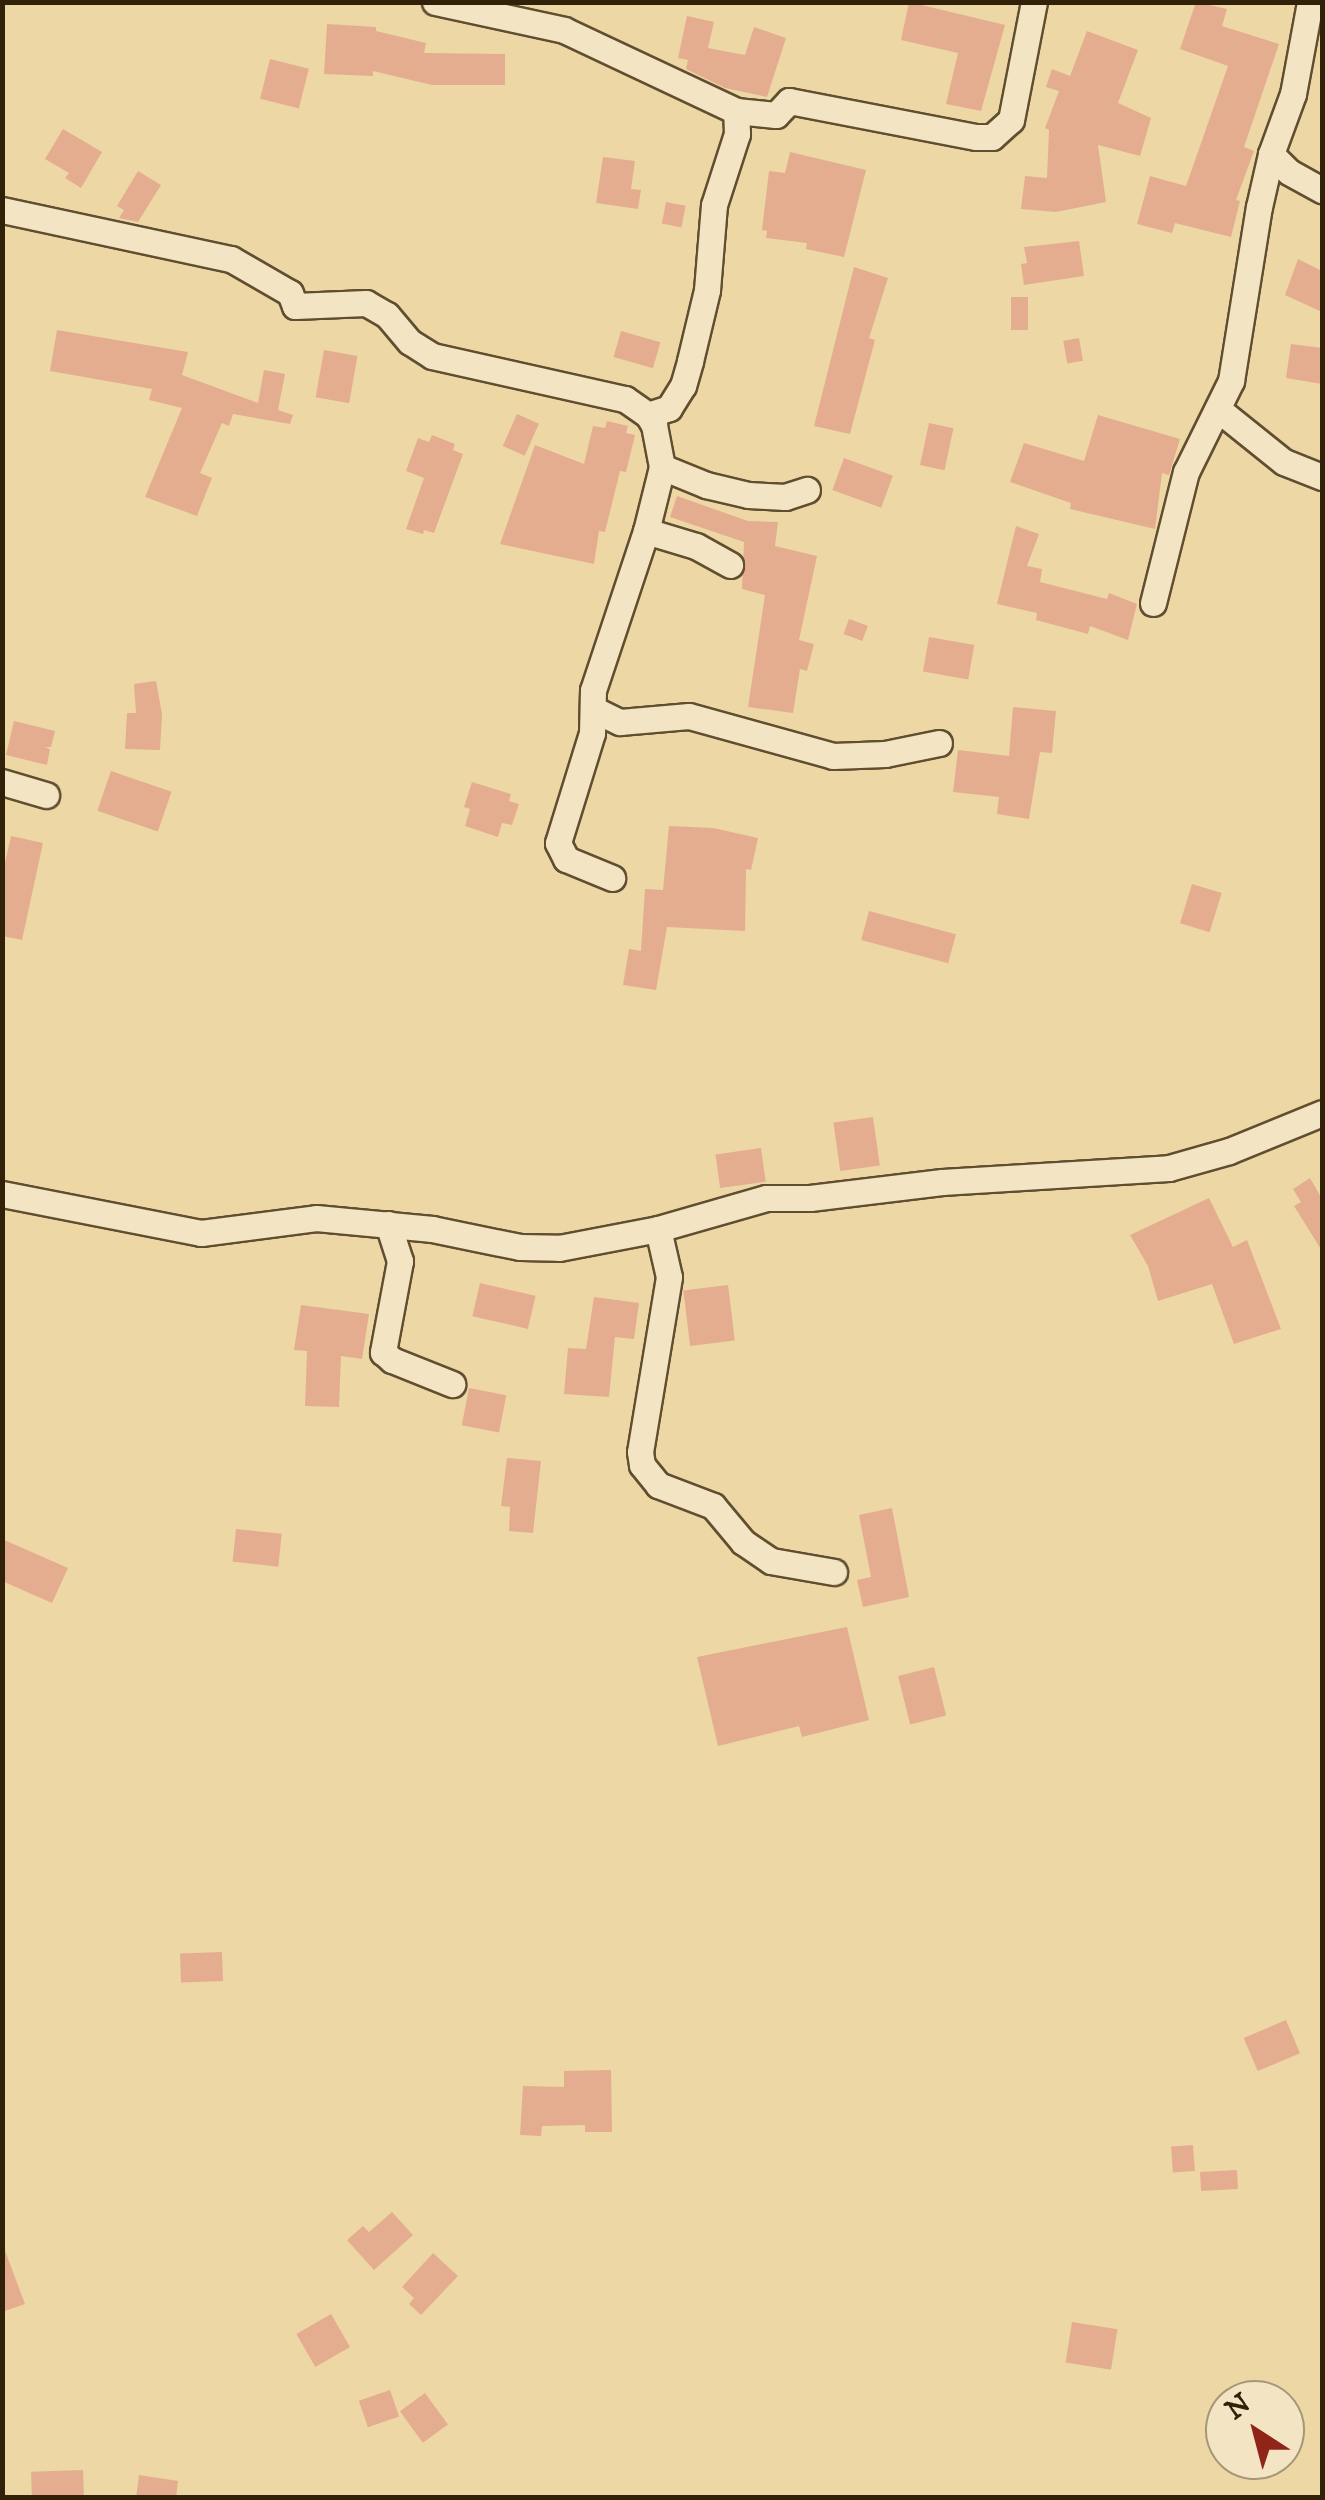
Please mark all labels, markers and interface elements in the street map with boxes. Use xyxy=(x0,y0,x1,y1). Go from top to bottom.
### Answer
north arrow xyxy=(1205,2380,1305,2480)
text: N xyxy=(1219,2386,1258,2428)

